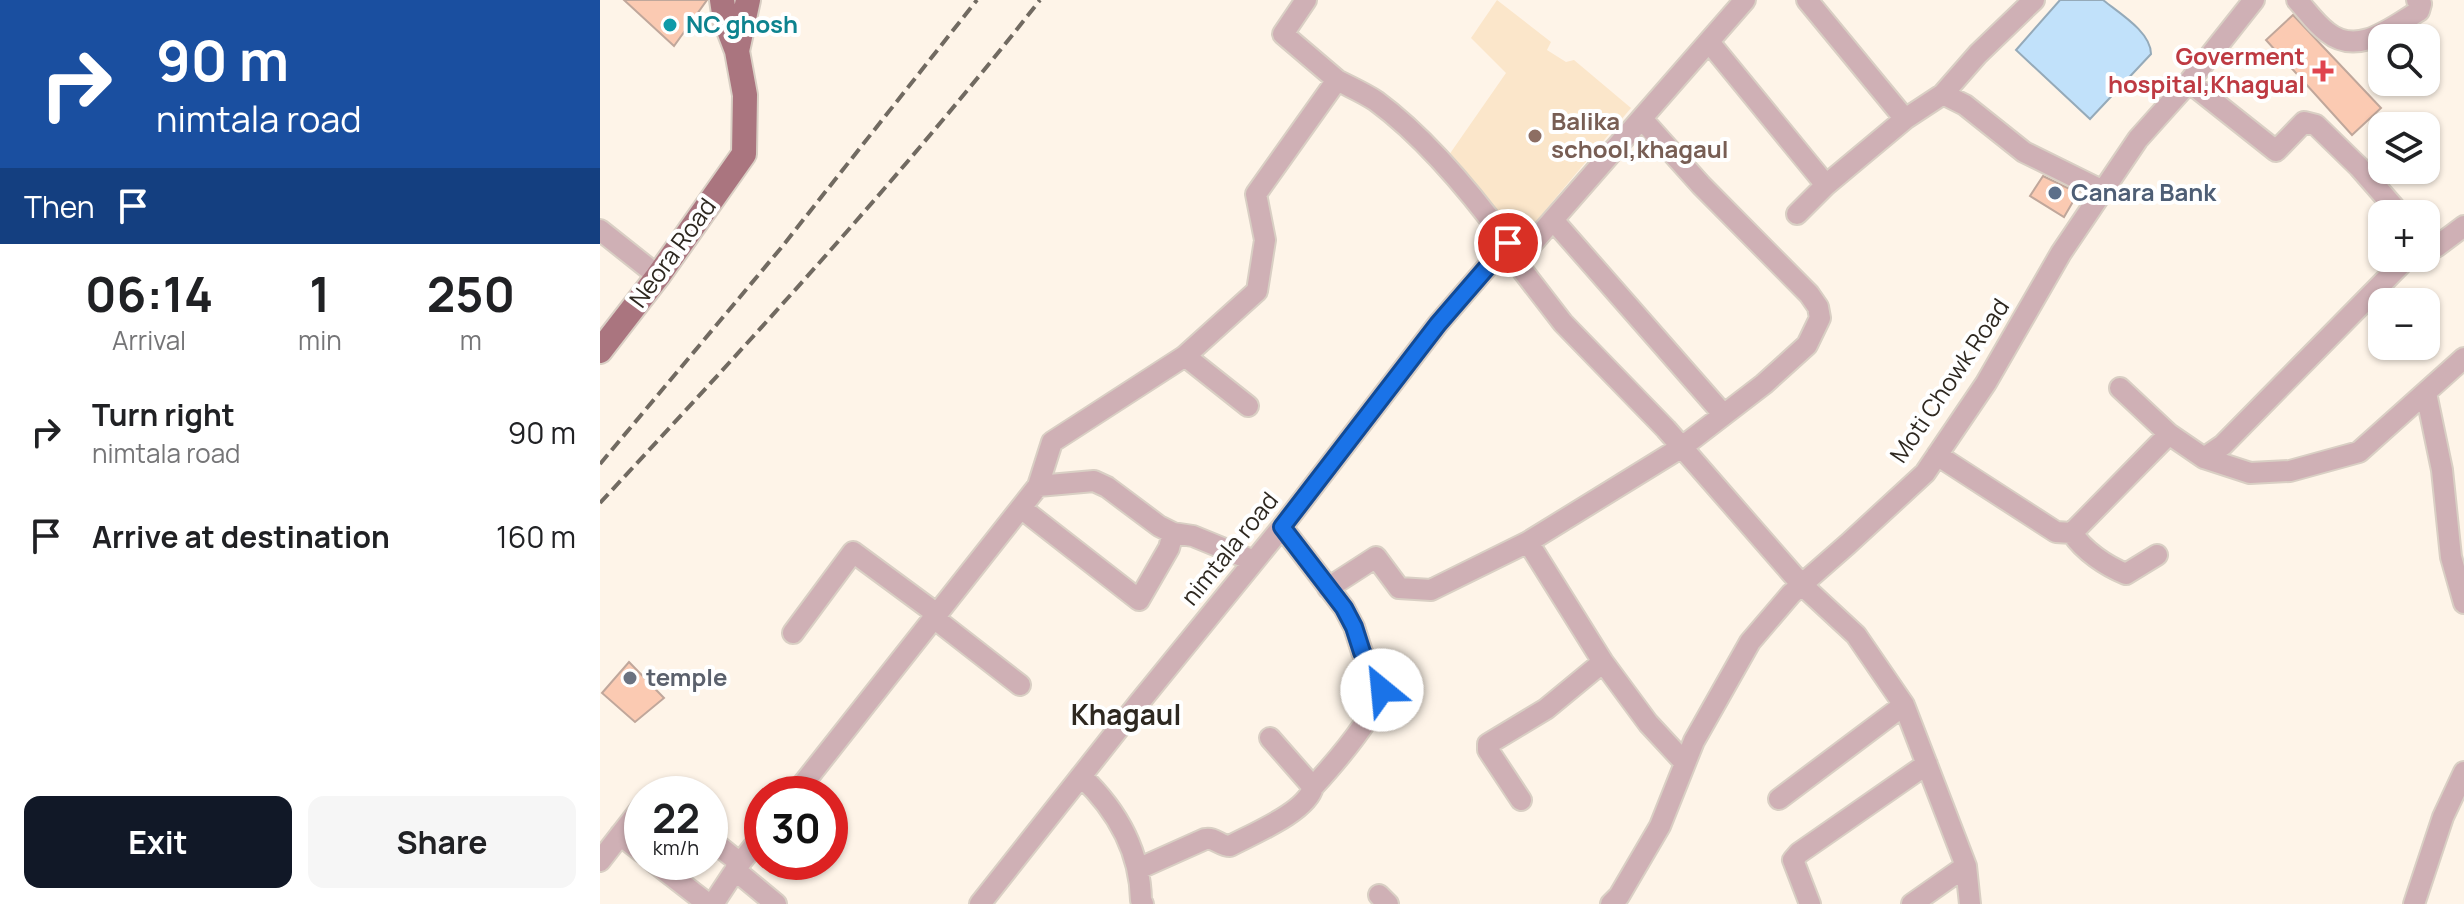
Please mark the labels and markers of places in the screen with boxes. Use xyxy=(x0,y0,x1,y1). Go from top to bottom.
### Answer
place label: NC ghosh xyxy=(686,7,798,40)
marker: NC ghosh xyxy=(661,16,679,34)
place label: Goverment hospital,Khagual xyxy=(2108,39,2305,100)
marker: Goverment hospital,Khagual xyxy=(2312,60,2334,82)
place label: Balika school,khagaul xyxy=(1551,104,1729,165)
marker: Balika school,khagaul xyxy=(1526,127,1544,145)
place label: Canara Bank xyxy=(2071,175,2217,208)
marker: Canara Bank xyxy=(2046,184,2064,202)
pin xyxy=(1474,209,1542,277)
place label: temple xyxy=(646,660,727,693)
marker: temple xyxy=(621,669,639,687)

